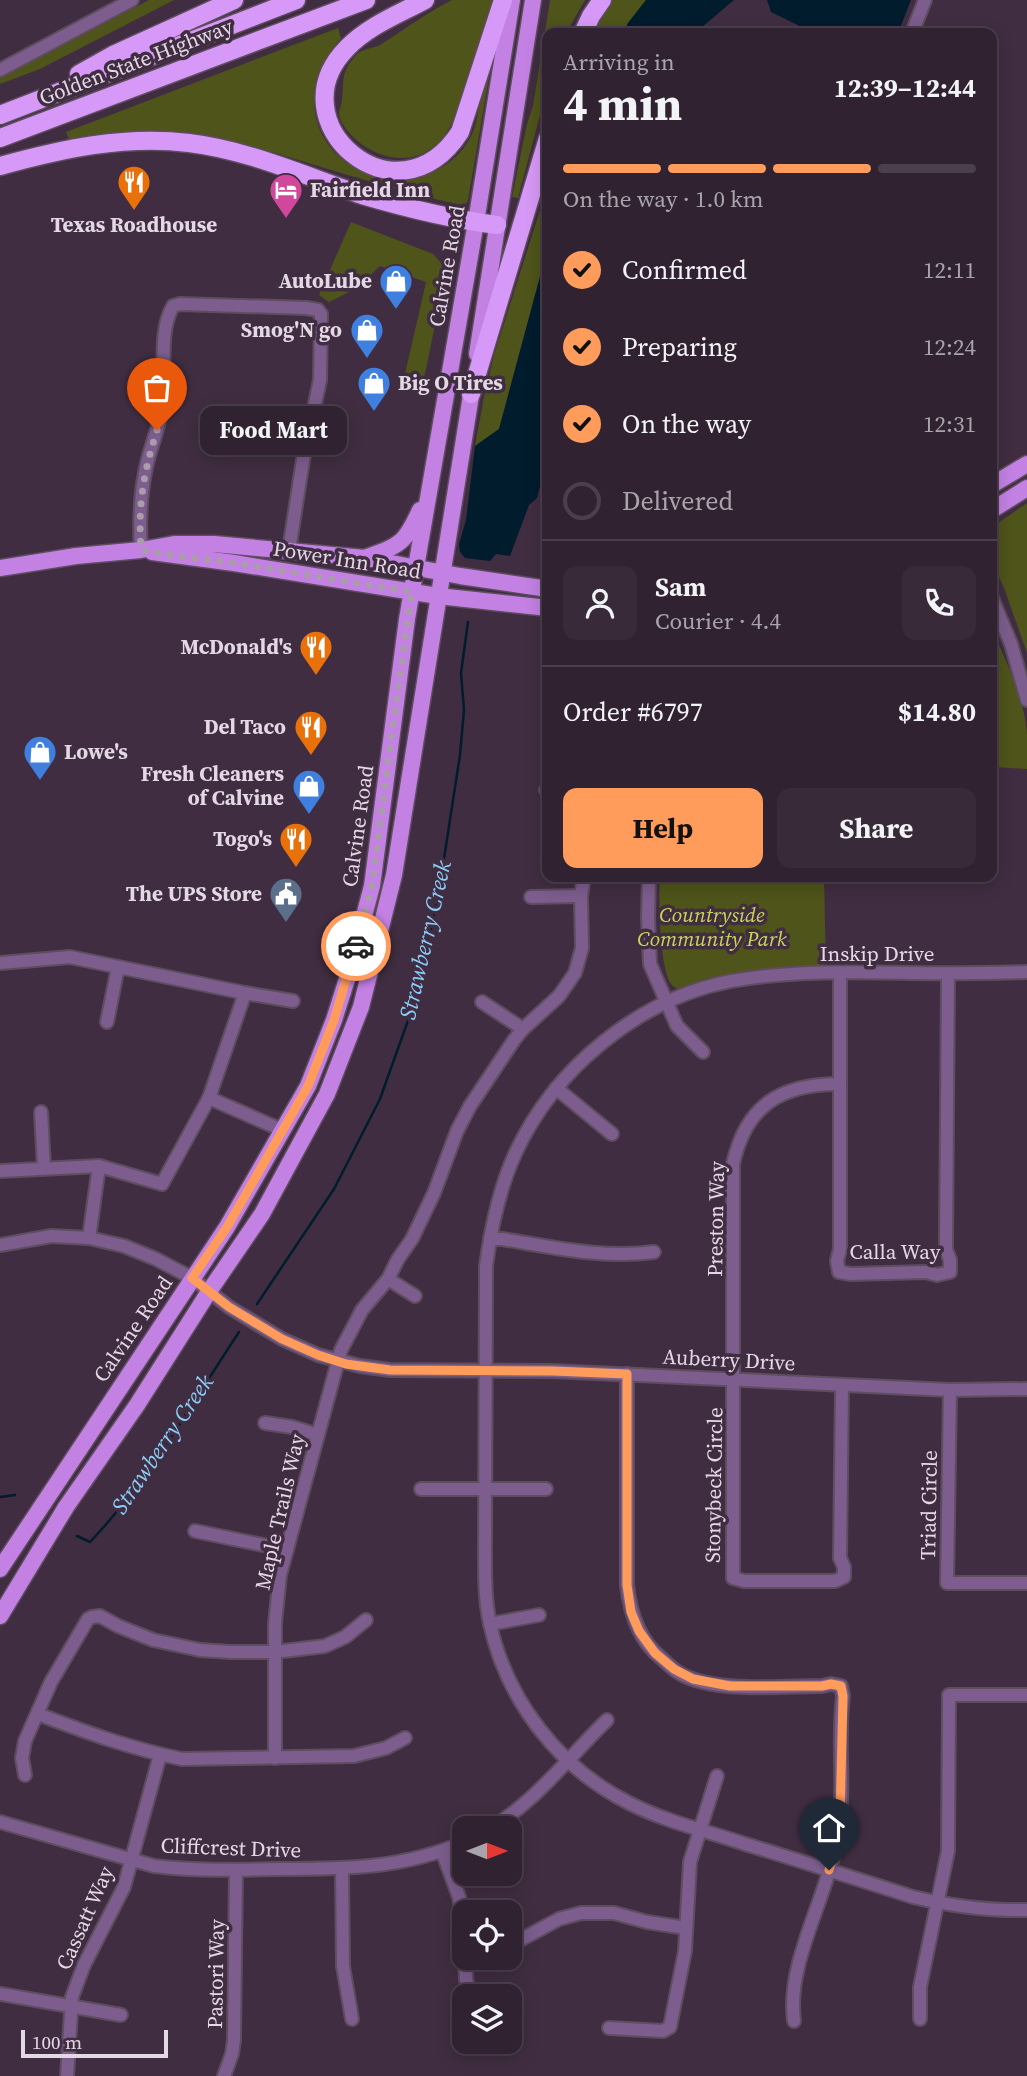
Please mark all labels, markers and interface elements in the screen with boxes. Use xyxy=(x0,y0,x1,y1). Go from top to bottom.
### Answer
street label: Golden State Highway xyxy=(35,11,237,112)
text: Arriving in xyxy=(563,46,675,78)
text: 12:39–12:44 xyxy=(834,70,976,106)
text: 4 min xyxy=(563,72,682,135)
restaurant icon: Texas Roadhouse xyxy=(115,163,153,212)
hotel icon: Fairfield Inn xyxy=(267,171,305,220)
place label: Fairfield Inn xyxy=(310,175,430,204)
text: On the way · 1.0 km xyxy=(563,183,764,215)
street label: Calvine Road xyxy=(422,203,471,329)
place label: Texas Roadhouse xyxy=(51,210,217,239)
icon: check xyxy=(563,251,601,289)
text: Confirmed xyxy=(622,252,747,288)
text: 12:11 xyxy=(923,254,976,286)
shop icon: AutoLube xyxy=(377,262,415,311)
place label: AutoLube xyxy=(278,266,372,295)
shop icon: Smog'N go xyxy=(348,311,386,360)
place label: Smog'N go xyxy=(241,315,342,344)
icon: check xyxy=(563,328,601,366)
text: Preparing xyxy=(622,329,737,365)
text: 12:24 xyxy=(923,331,976,363)
pin xyxy=(127,358,187,430)
shop icon: Big O Tires xyxy=(355,364,393,413)
place label: Big O Tires xyxy=(398,368,503,397)
icon: bag xyxy=(138,369,176,407)
icon: check xyxy=(563,405,601,443)
callout: Food Mart xyxy=(199,406,346,454)
text: On the way xyxy=(622,406,751,442)
text: 12:31 xyxy=(923,408,976,440)
text: Food Mart xyxy=(219,414,328,446)
text: Delivered xyxy=(622,483,733,519)
street label: Power Inn Road xyxy=(271,534,423,586)
button: person xyxy=(563,566,637,640)
button: phone xyxy=(902,566,976,640)
text: Sam xyxy=(655,569,706,605)
text: Courier · 4.4 xyxy=(655,605,781,637)
restaurant icon: McDonald's xyxy=(297,628,335,677)
place label: McDonald's xyxy=(180,632,292,661)
text: Order #6797 xyxy=(563,694,703,730)
text: $14.80 xyxy=(898,694,976,730)
restaurant icon: Del Taco xyxy=(292,708,330,757)
place label: Del Taco xyxy=(204,712,286,741)
shop icon: Lowe's xyxy=(21,733,59,782)
place label: Lowe's xyxy=(64,737,128,766)
place label: Fresh Cleaners of Calvine xyxy=(141,759,284,812)
street label: Calvine Road xyxy=(335,763,380,889)
shop icon: Fresh Cleaners of Calvine xyxy=(290,767,328,816)
button: Help xyxy=(563,788,763,868)
button: Share xyxy=(777,788,976,868)
restaurant icon: Togo's xyxy=(277,820,315,869)
place label: Togo's xyxy=(213,824,272,853)
water label: Strawberry Creek xyxy=(391,857,459,1023)
public building icon: The UPS Store xyxy=(267,875,305,924)
place label: The UPS Store xyxy=(126,879,262,908)
park label: Countryside Community Park xyxy=(637,900,787,953)
courier xyxy=(321,911,391,981)
icon: car xyxy=(337,927,375,965)
street label: Inskip Drive xyxy=(820,939,934,968)
street label: Preston Way xyxy=(700,1161,731,1277)
street label: Calla Way xyxy=(849,1237,941,1266)
street label: Calvine Road xyxy=(86,1270,179,1388)
street label: Auberry Drive xyxy=(662,1342,796,1377)
water label: Strawberry Creek xyxy=(103,1368,221,1520)
street label: Stonybeck Circle xyxy=(698,1407,729,1563)
street label: Maple Trails Way xyxy=(247,1431,312,1593)
street label: Triad Circle xyxy=(913,1450,944,1560)
pin xyxy=(799,1798,859,1870)
icon: home xyxy=(810,1809,848,1847)
north arrow xyxy=(452,1816,522,1886)
map controls xyxy=(452,1816,522,2054)
street label: Cliffcrest Drive xyxy=(160,1831,302,1864)
street label: Cassatt Way xyxy=(49,1861,120,1974)
button: locate xyxy=(452,1900,522,1970)
street label: Pastori Way xyxy=(200,1919,231,2029)
button: layers xyxy=(452,1984,522,2054)
scale bar xyxy=(21,2027,168,2059)
text: 100 m xyxy=(32,2029,82,2055)

